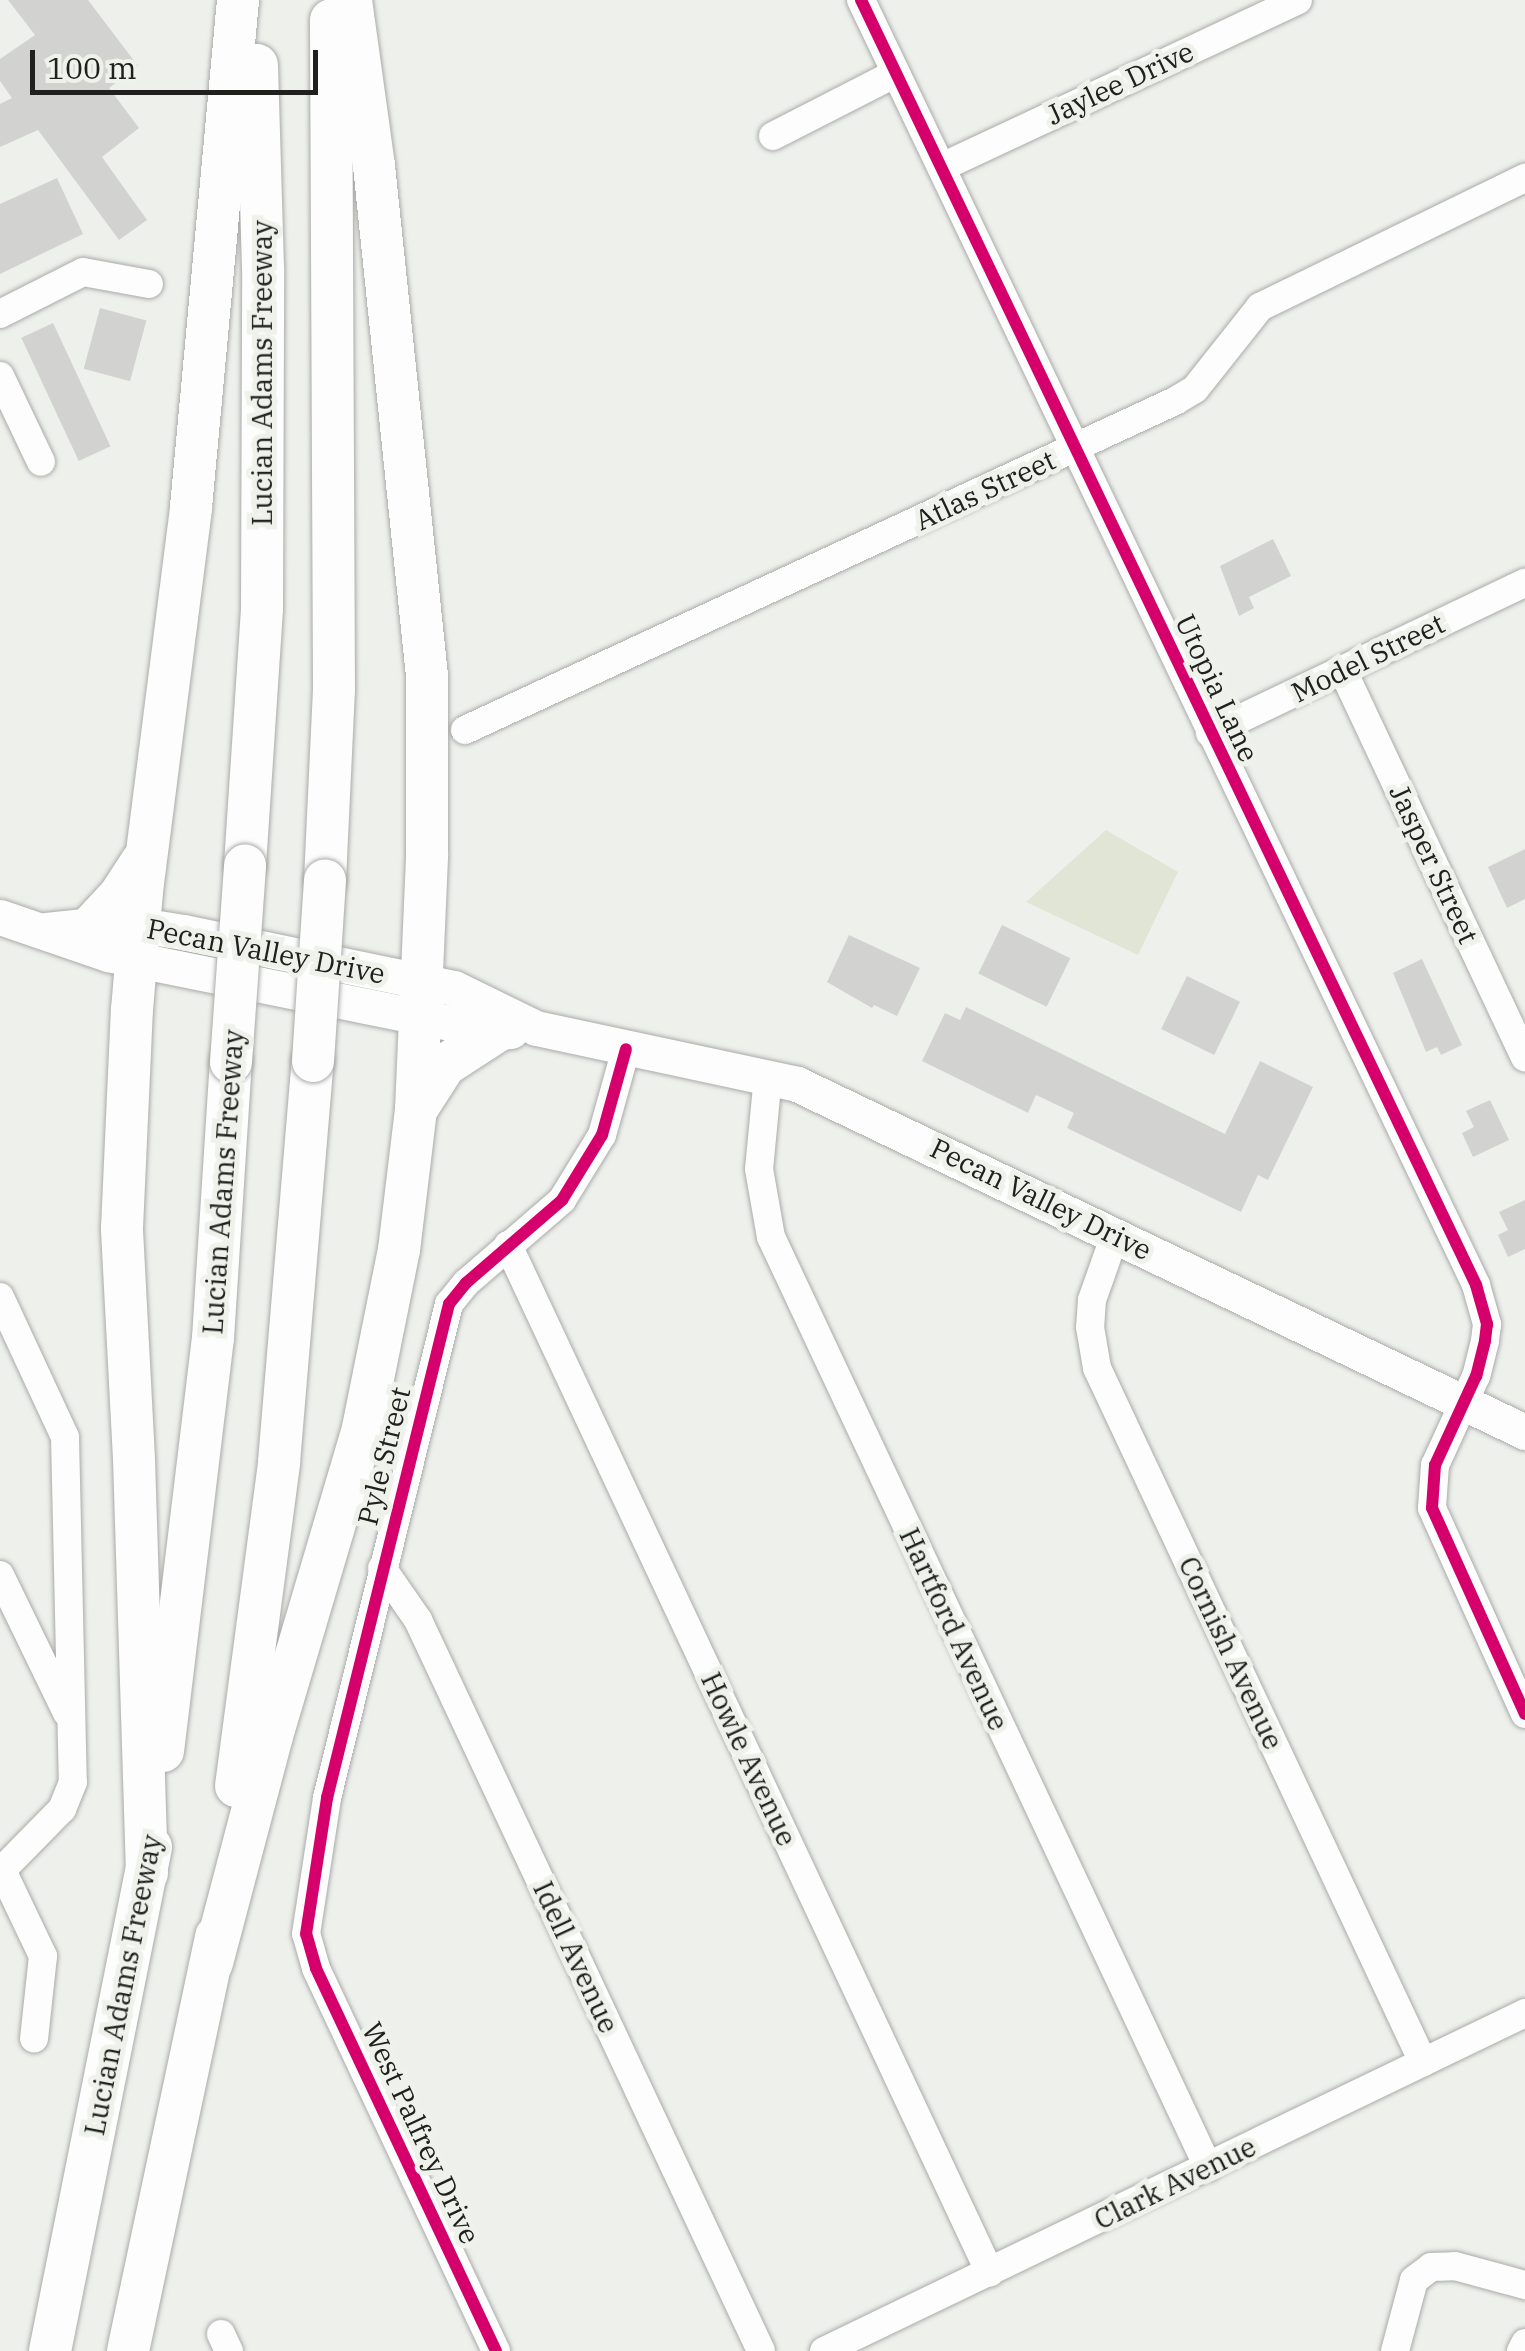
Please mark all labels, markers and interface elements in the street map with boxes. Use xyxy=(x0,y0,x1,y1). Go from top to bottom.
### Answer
scale bar xyxy=(35,30,322,92)
street label: Jaylee Drive xyxy=(1041,34,1199,132)
text: 100 m xyxy=(47,48,137,87)
street label: Lucian Adams Freeway xyxy=(245,220,279,526)
street label: Atlas Street xyxy=(909,443,1061,537)
street label: Model Street xyxy=(1286,607,1450,709)
street label: Utopia Lane xyxy=(1168,609,1266,767)
street label: Jasper Street xyxy=(1383,779,1485,949)
street label: Pecan Valley Drive xyxy=(144,911,388,991)
street label: Lucian Adams Freeway xyxy=(196,1028,250,1336)
street label: Pecan Valley Drive xyxy=(925,1131,1157,1267)
street label: Pyle Street xyxy=(351,1383,417,1529)
street label: Hartford Avenue xyxy=(892,1522,1016,1736)
street label: Cornish Avenue xyxy=(1172,1551,1290,1755)
street label: Howle Avenue xyxy=(694,1667,804,1851)
street label: Lucian Adams Freeway xyxy=(77,1832,169,2138)
street label: Idell Avenue xyxy=(526,1876,626,2038)
street label: West Palfrey Drive xyxy=(355,2017,487,2249)
street label: Clark Avenue xyxy=(1089,2129,1261,2237)

